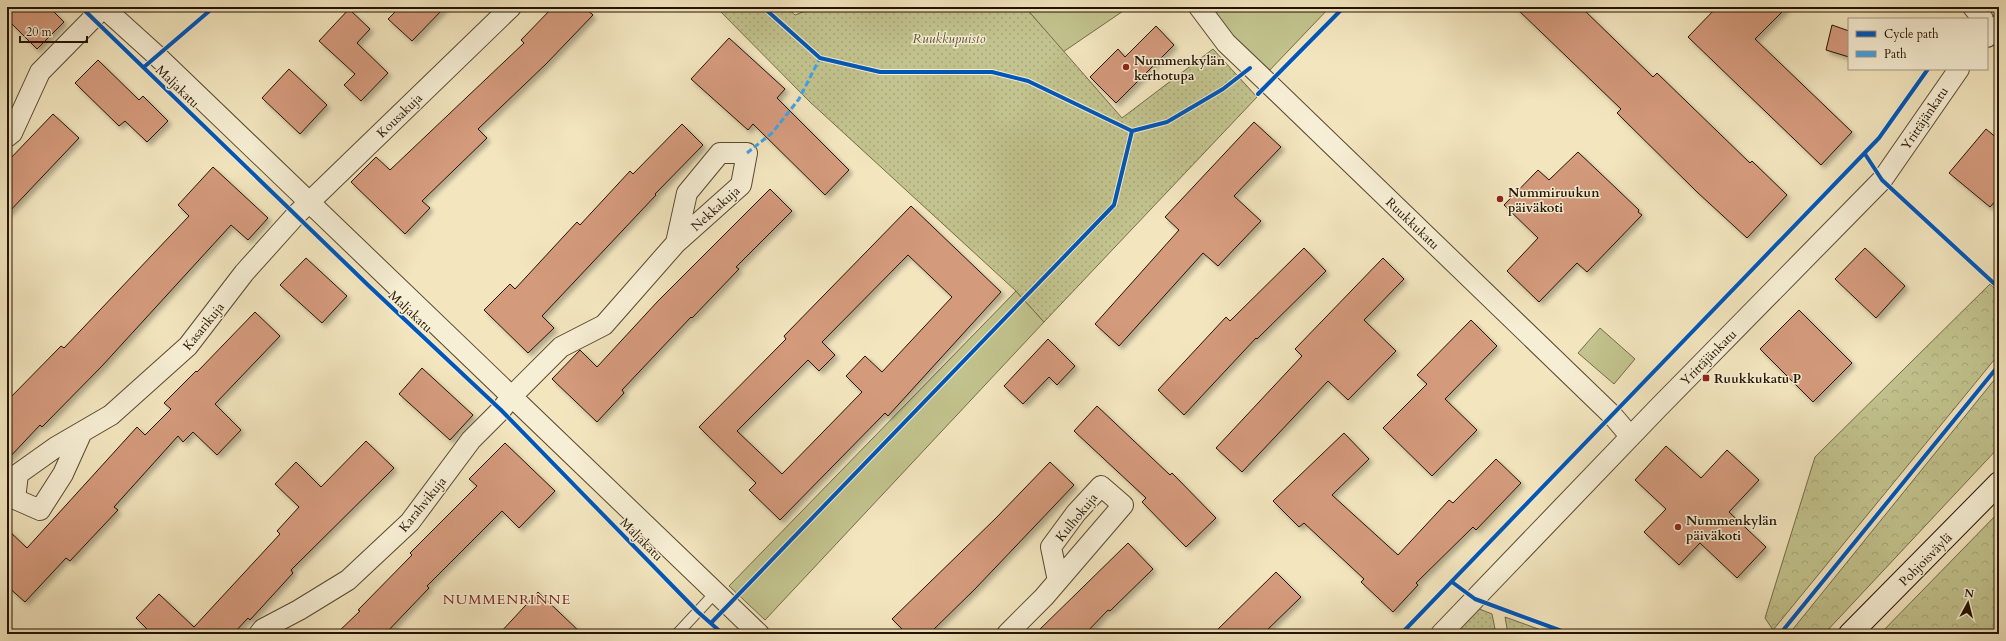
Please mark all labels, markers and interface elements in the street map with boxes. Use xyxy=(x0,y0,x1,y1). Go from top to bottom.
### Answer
scale bar xyxy=(20,18,87,44)
legend xyxy=(1848,18,1988,70)
text: 20 m xyxy=(26,24,53,40)
text: Cycle path xyxy=(1884,26,1939,42)
park label: Ruukkupuisto xyxy=(913,30,985,48)
text: Path xyxy=(1884,46,1907,62)
place label: Nummenkylän kerhotupa xyxy=(1134,52,1226,85)
street label: Maljakatu xyxy=(152,61,203,112)
marker: Nummenkylän kerhotupa xyxy=(1121,62,1131,72)
street label: Yrittäjänkatu xyxy=(1897,83,1953,154)
street label: Kousakuja xyxy=(373,89,427,142)
street label: Nekkakuja xyxy=(687,182,744,235)
place label: Nummiruukun päiväkoti xyxy=(1508,184,1600,217)
street label: Ruukkukatu xyxy=(1382,194,1443,254)
marker: Nummiruukun päiväkoti xyxy=(1495,194,1505,204)
street label: Maljakatu xyxy=(384,287,436,337)
street label: Kasarikuja xyxy=(179,299,229,354)
street label: Yrittäjänkatu xyxy=(1677,326,1741,390)
place label: Ruukkukatu P xyxy=(1714,370,1801,388)
marker: Ruukkukatu P xyxy=(1701,373,1711,383)
street label: Karahvikuja xyxy=(395,473,451,536)
street label: Kulhokuja xyxy=(1052,489,1102,546)
place label: Nummenkylän päiväkoti xyxy=(1686,512,1778,545)
street label: Maljakatu xyxy=(616,514,667,565)
marker: Nummenkylän päiväkoti xyxy=(1673,522,1683,532)
street label: Pohjoisväylä xyxy=(1895,529,1957,590)
north arrow xyxy=(1948,583,1988,623)
text: N xyxy=(1964,586,1975,602)
district label: NUMMENRINNE xyxy=(443,590,571,609)

